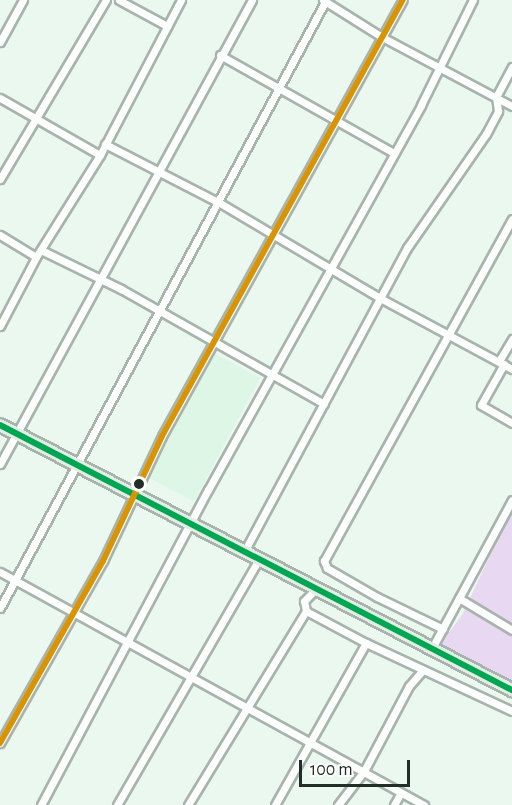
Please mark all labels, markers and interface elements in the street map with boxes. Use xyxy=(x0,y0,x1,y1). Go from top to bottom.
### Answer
unlabelled marker xyxy=(133,478,145,490)
scale bar xyxy=(302,748,413,786)
text: 100 m xyxy=(310,761,353,779)

